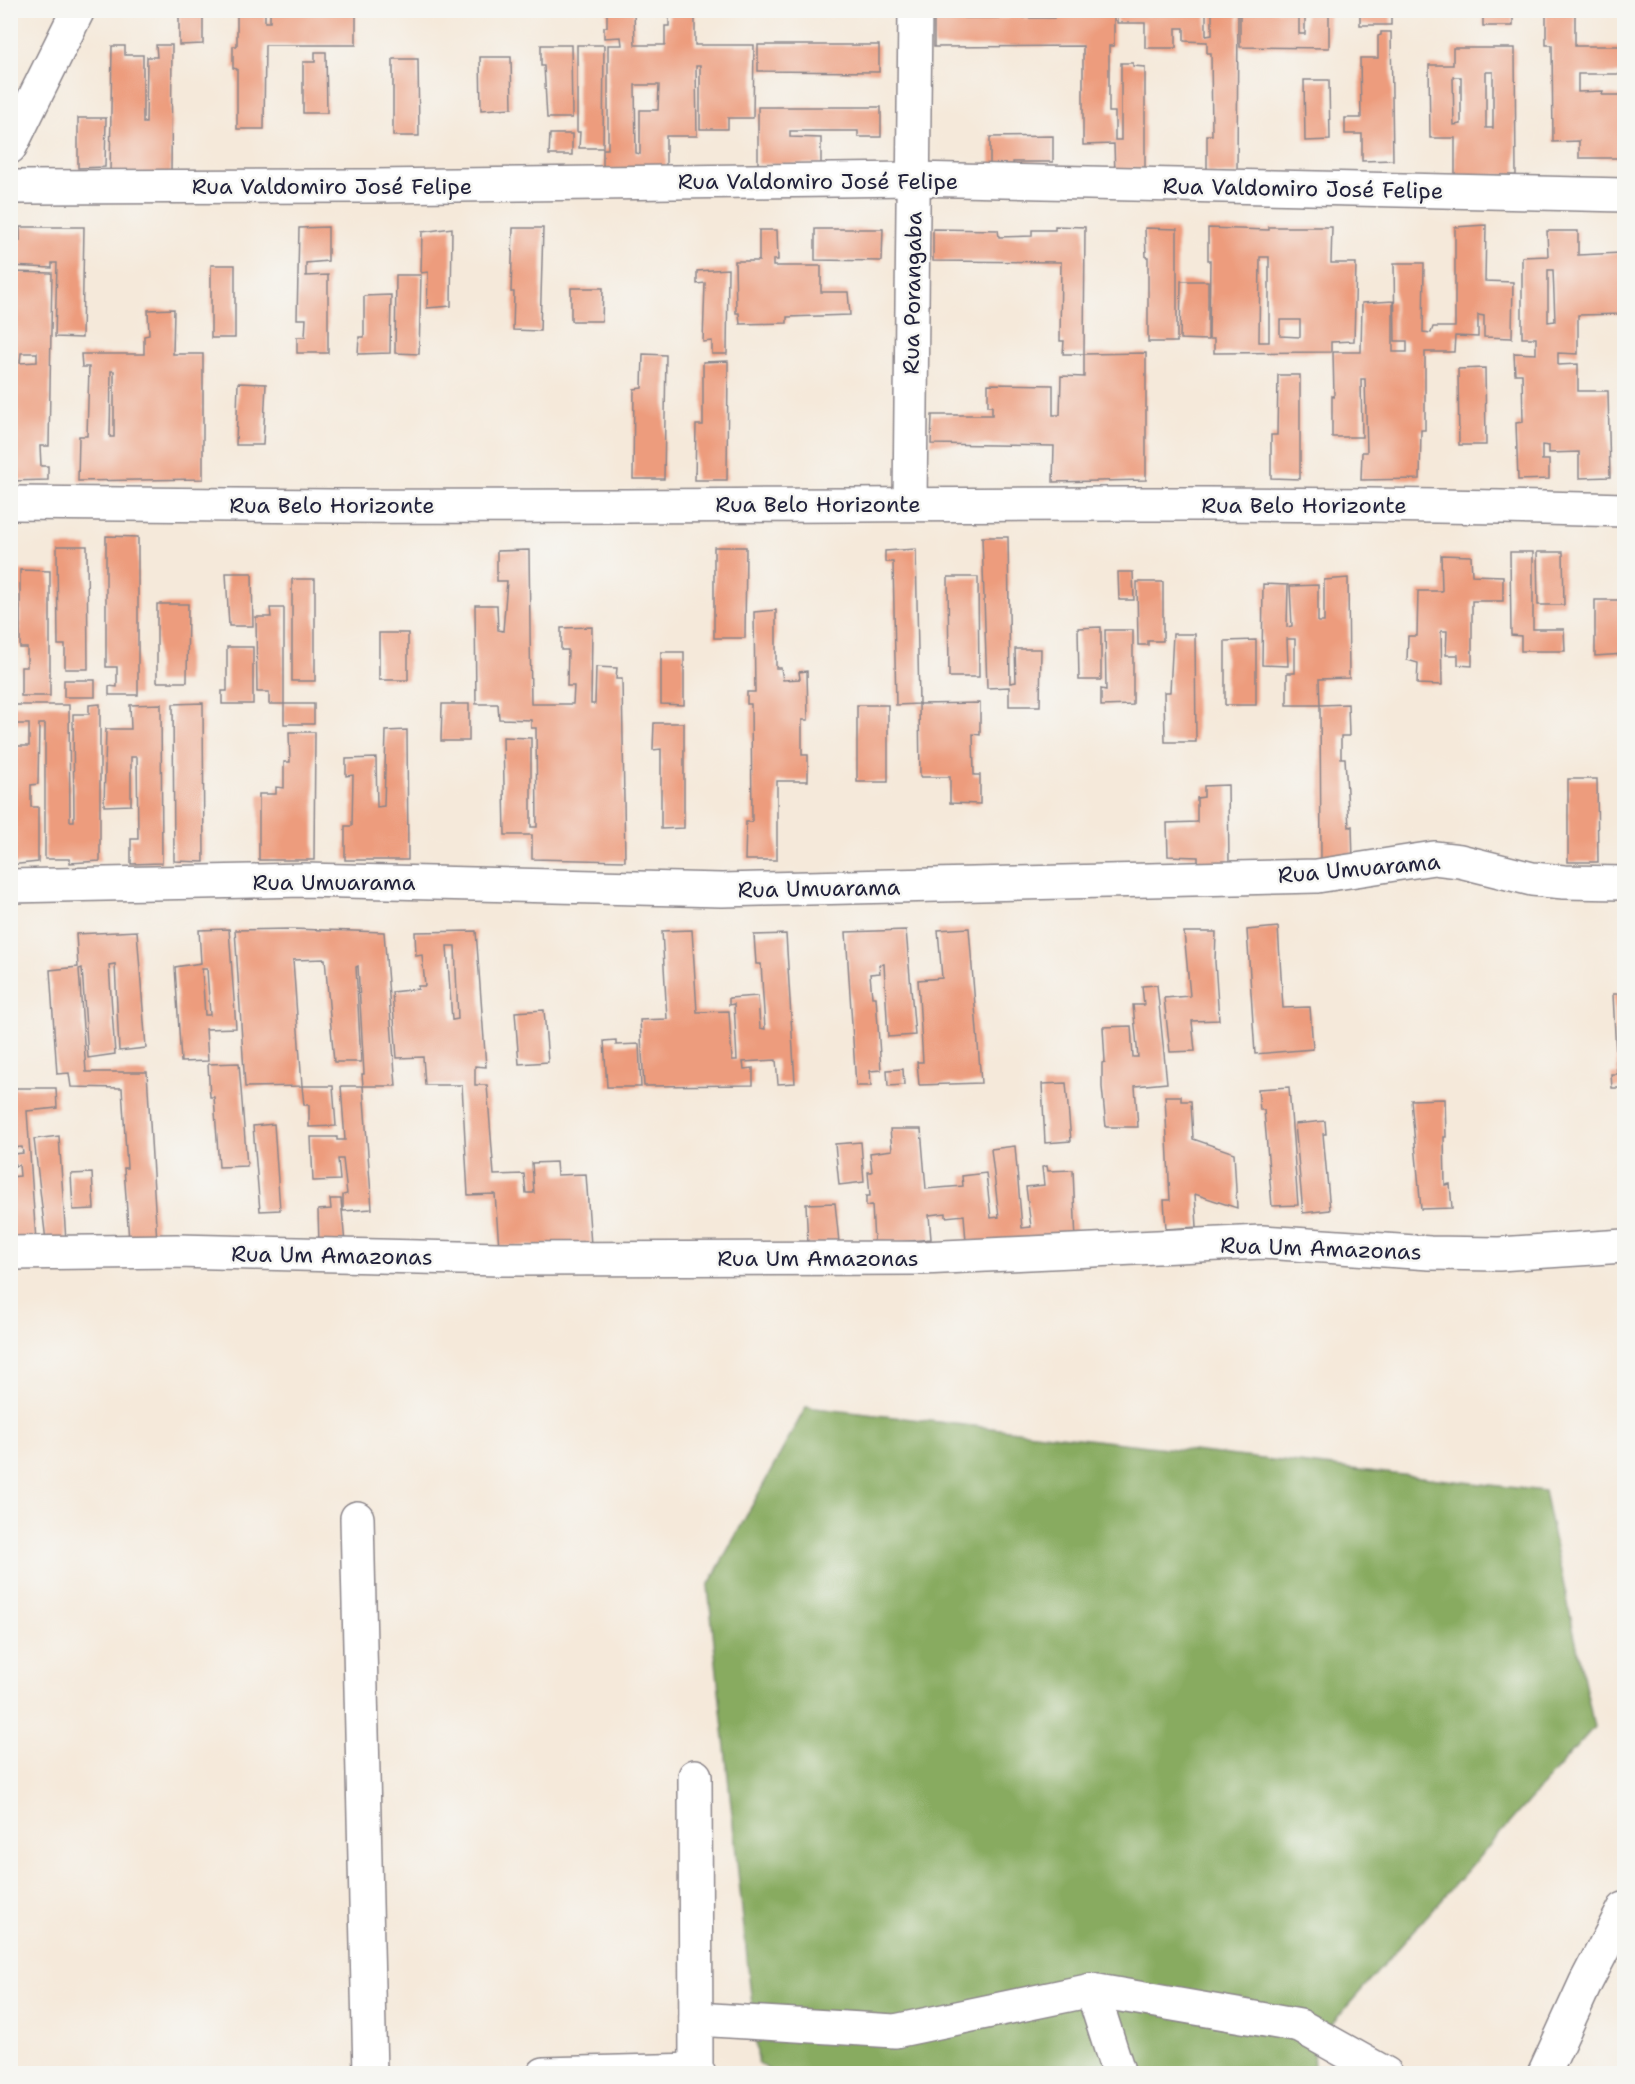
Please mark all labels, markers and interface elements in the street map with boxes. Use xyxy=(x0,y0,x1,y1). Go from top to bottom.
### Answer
street label: Rua Valdomiro José Felipe xyxy=(678,167,958,196)
street label: Rua Valdomiro José Felipe xyxy=(192,172,472,201)
street label: Rua Valdomiro José Felipe xyxy=(1162,172,1443,205)
street label: Rua Porangaba xyxy=(897,211,928,375)
street label: Rua Belo Horizonte xyxy=(715,490,921,519)
street label: Rua Belo Horizonte xyxy=(229,491,435,520)
street label: Rua Belo Horizonte xyxy=(1201,491,1407,520)
street label: Rua Umuarama xyxy=(1277,847,1442,890)
street label: Rua Umuarama xyxy=(253,868,416,897)
street label: Rua Umuarama xyxy=(737,873,901,904)
street label: Rua Um Amazonas xyxy=(1220,1230,1422,1267)
street label: Rua Um Amazonas xyxy=(231,1239,433,1272)
street label: Rua Um Amazonas xyxy=(717,1244,919,1273)

